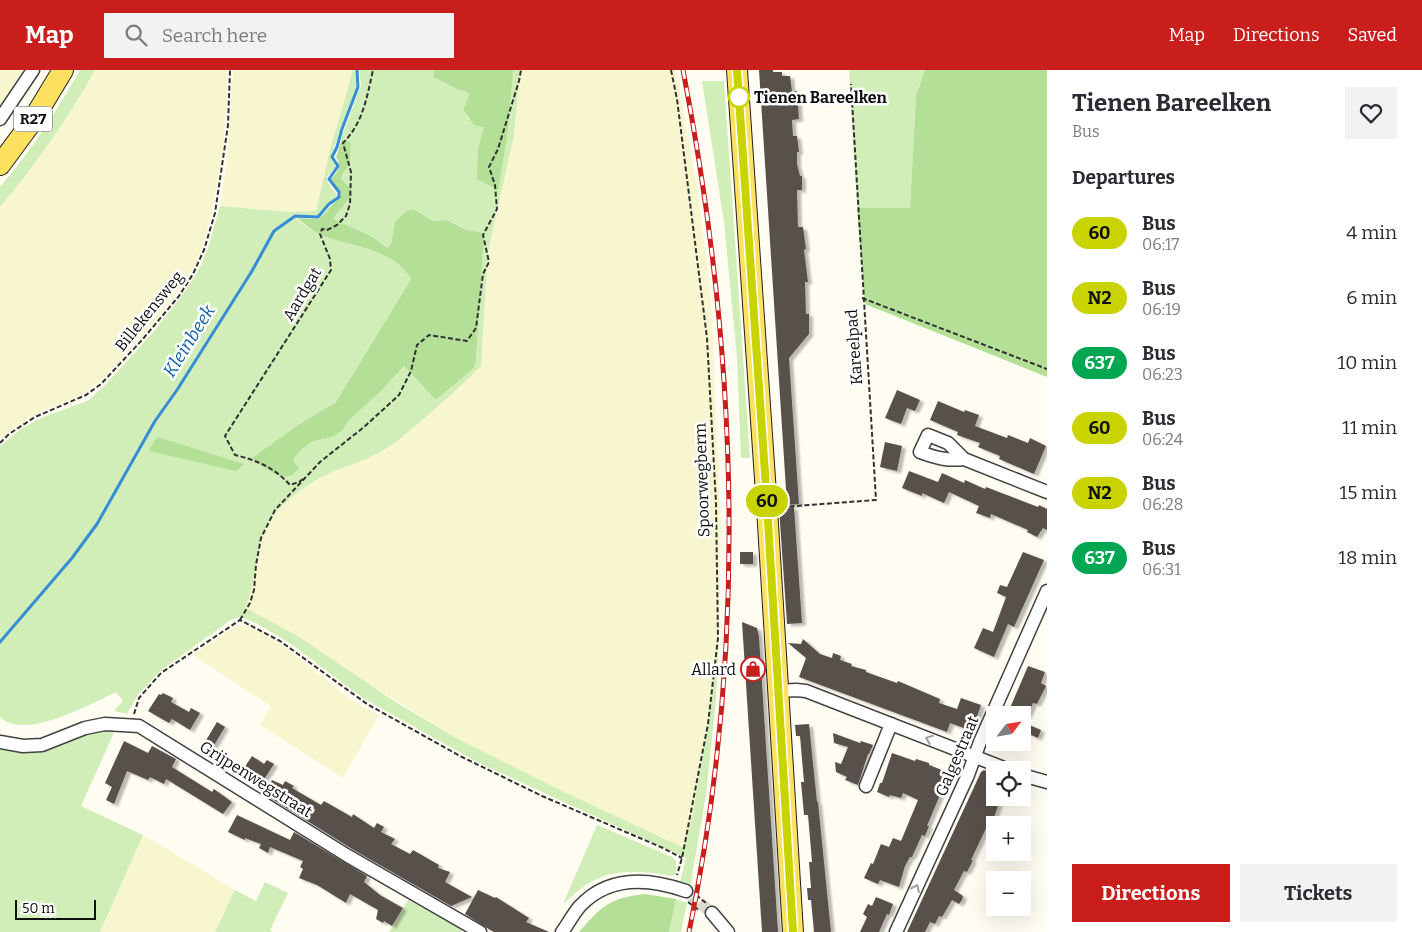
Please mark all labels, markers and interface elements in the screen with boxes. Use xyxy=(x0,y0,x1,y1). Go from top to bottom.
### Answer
search box xyxy=(104,13,454,58)
text: Map xyxy=(25,21,74,49)
icon: search xyxy=(122,21,150,49)
text: Search here xyxy=(162,24,267,47)
text: Map xyxy=(1169,24,1205,46)
text: Directions xyxy=(1233,24,1320,46)
text: Saved xyxy=(1348,24,1397,46)
marker: Tienen Bareelken xyxy=(728,86,750,108)
button: heart xyxy=(1345,87,1397,139)
place label: Tienen Bareelken xyxy=(754,88,887,107)
text: Tienen Bareelken xyxy=(1072,89,1271,117)
road number: R27 xyxy=(14,106,52,132)
text: Bus xyxy=(1072,122,1100,141)
text: Departures xyxy=(1072,166,1175,189)
text: Bus xyxy=(1142,212,1176,235)
text: 4 min xyxy=(1346,221,1397,244)
text: 60 xyxy=(1088,222,1111,244)
text: 06:17 xyxy=(1142,235,1179,254)
street label: Aardgat xyxy=(279,264,325,324)
street label: Billekensweg xyxy=(111,267,187,355)
text: Bus xyxy=(1142,277,1176,300)
text: 6 min xyxy=(1346,286,1397,309)
text: N2 xyxy=(1087,287,1112,309)
text: 06:19 xyxy=(1142,300,1181,319)
water label: Kleinbeek xyxy=(158,301,220,381)
street label: Kareelpad xyxy=(842,308,866,386)
text: Bus xyxy=(1142,342,1176,365)
text: 10 min xyxy=(1337,351,1397,374)
text: 637 xyxy=(1084,352,1115,374)
text: 06:23 xyxy=(1142,365,1183,384)
text: Bus xyxy=(1142,407,1176,430)
text: 11 min xyxy=(1342,416,1397,439)
text: 60 xyxy=(1088,417,1111,439)
street label: Spoorwegberm xyxy=(691,423,713,537)
text: 06:24 xyxy=(1142,430,1183,449)
text: Bus xyxy=(1142,472,1176,495)
text: 15 min xyxy=(1340,481,1397,504)
text: N2 xyxy=(1087,482,1112,504)
line badge: 60 xyxy=(744,485,790,517)
text: 60 xyxy=(756,490,778,512)
text: 06:28 xyxy=(1142,495,1183,514)
text: Bus xyxy=(1142,537,1176,560)
text: 18 min xyxy=(1338,546,1397,569)
text: 637 xyxy=(1084,547,1115,569)
text: 06:31 xyxy=(1142,560,1181,579)
shop icon: Allard xyxy=(740,656,766,682)
place label: Allard xyxy=(691,660,737,679)
north arrow xyxy=(986,706,1031,751)
map controls xyxy=(986,706,1031,916)
street label: Galgestraat xyxy=(932,713,983,799)
one-way arrow xyxy=(926,734,934,744)
street label: Grijpenwegstraat xyxy=(196,737,316,821)
button: locate xyxy=(986,761,1031,806)
button: + xyxy=(986,816,1031,861)
button: Directions xyxy=(1072,864,1230,922)
button: Tickets xyxy=(1240,864,1397,922)
button: − xyxy=(986,871,1031,916)
one-way arrow xyxy=(910,884,921,893)
scale bar xyxy=(15,897,96,920)
text: 50 m xyxy=(22,900,55,917)

